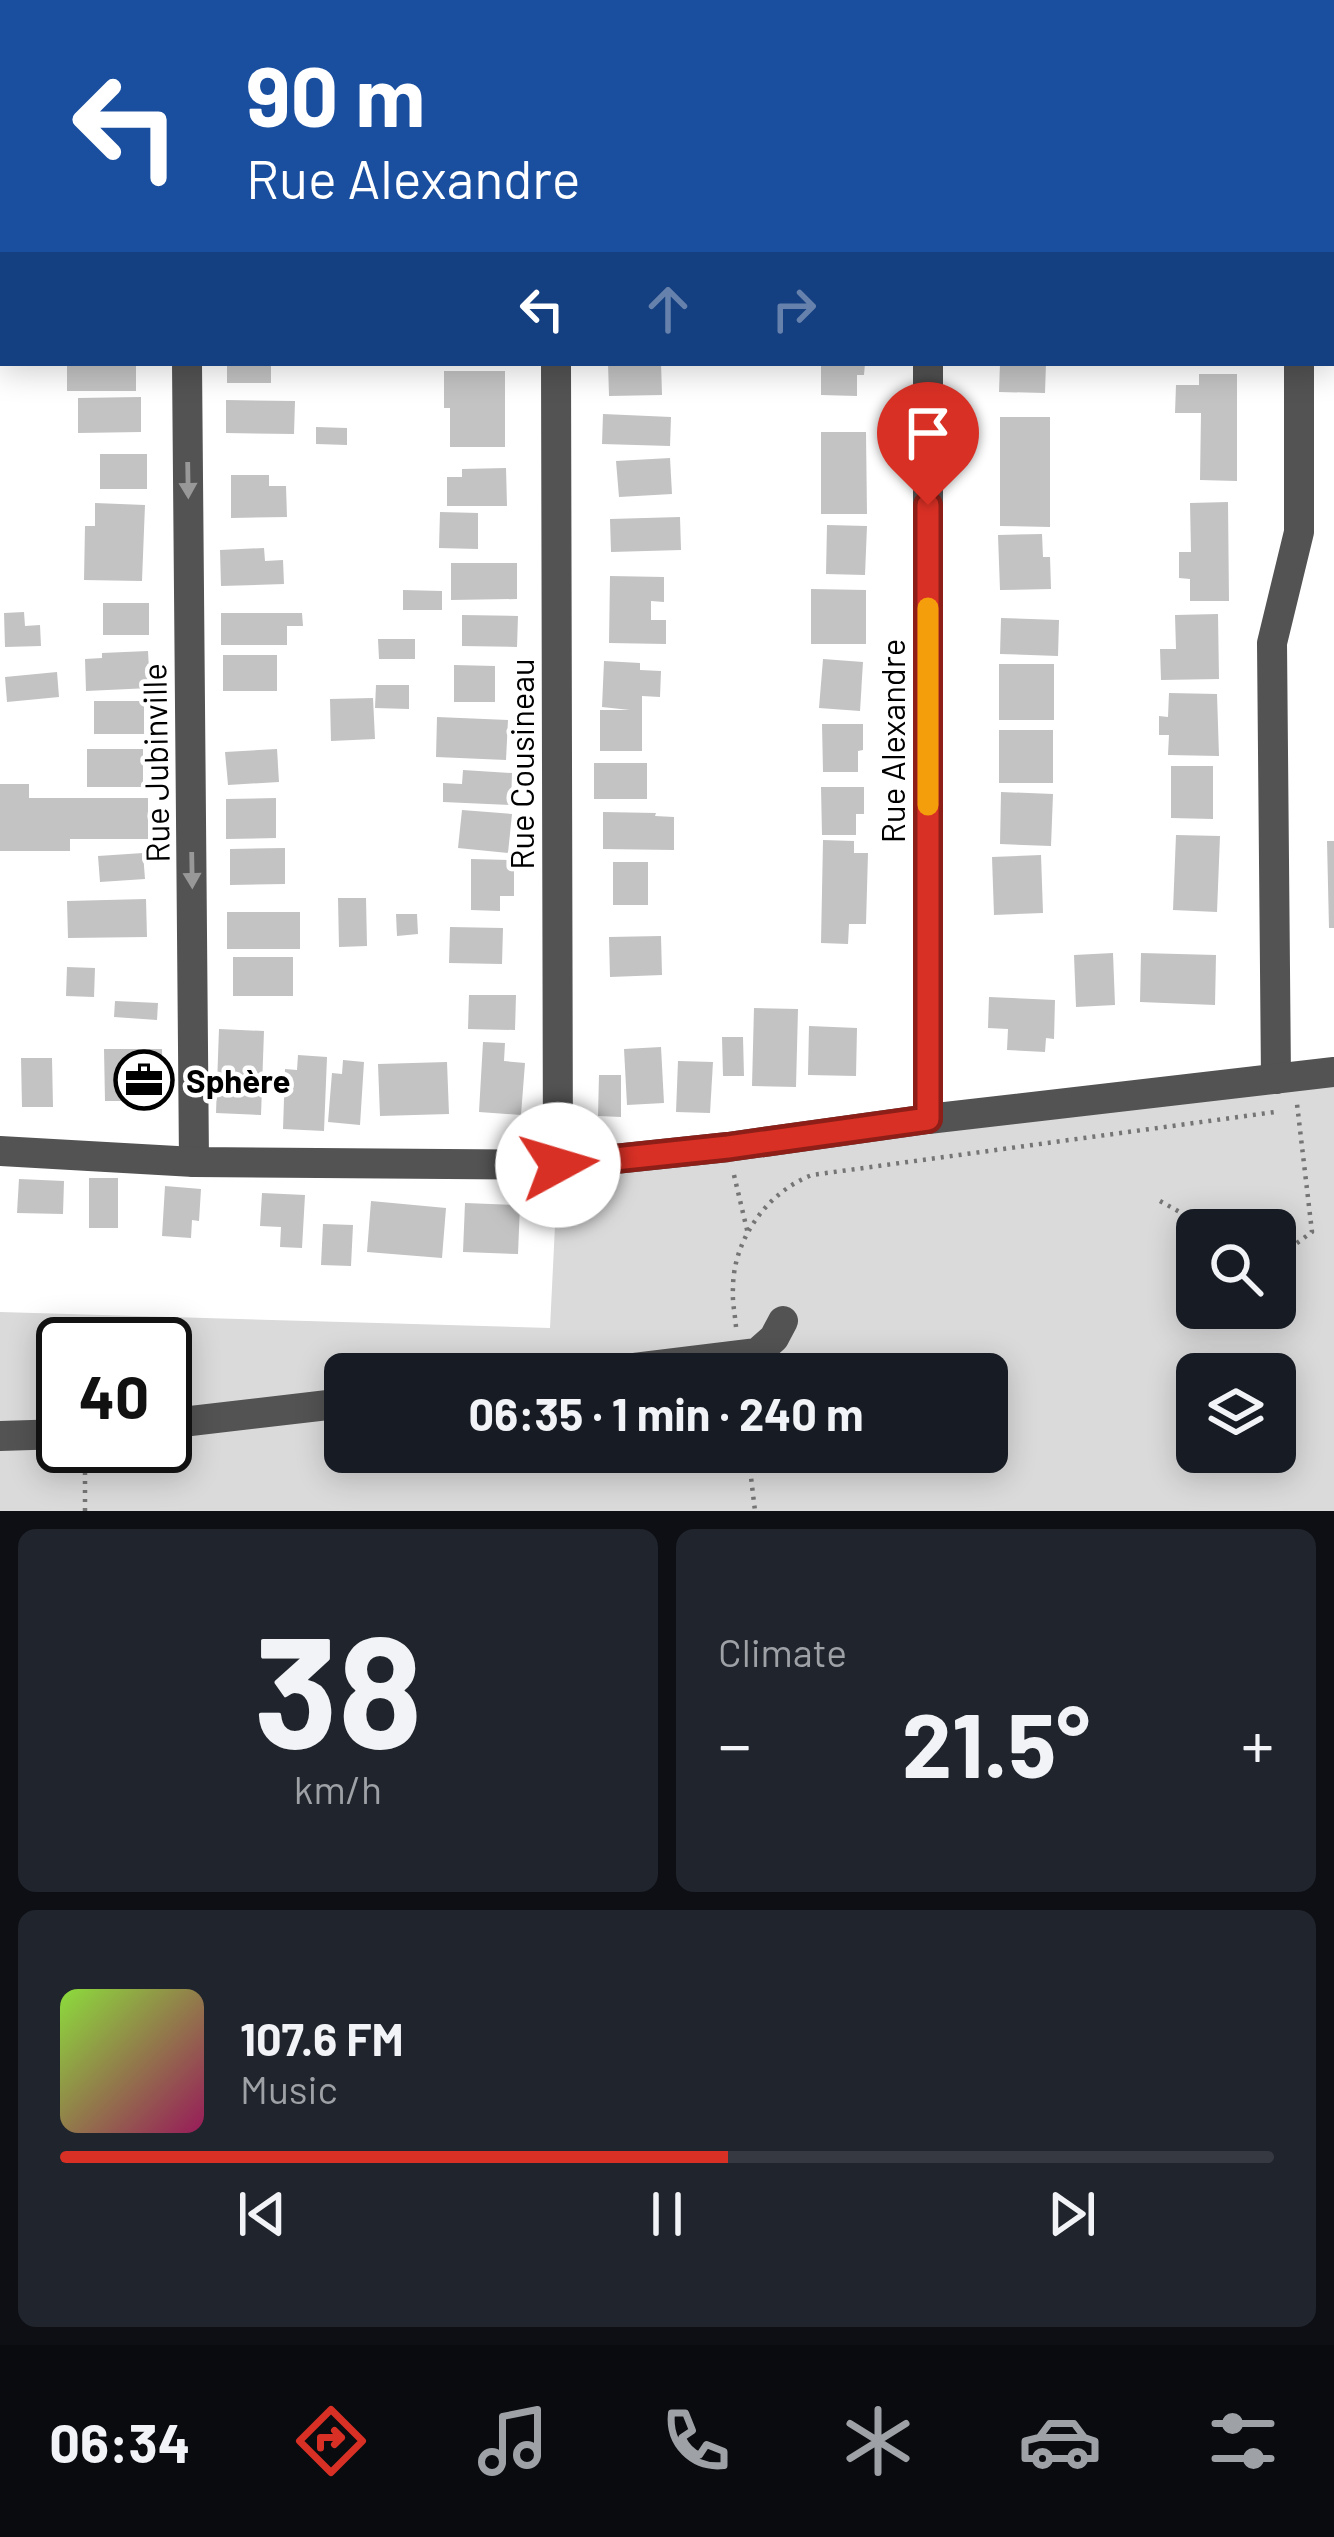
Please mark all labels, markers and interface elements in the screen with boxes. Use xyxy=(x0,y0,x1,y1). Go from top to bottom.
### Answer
text: 90 m xyxy=(246,43,425,144)
icon: left xyxy=(48,48,204,204)
text: Rue Alexandre xyxy=(246,145,581,210)
icon: left xyxy=(509,276,575,342)
icon: ahead xyxy=(635,276,701,342)
icon: right xyxy=(761,276,827,342)
pin xyxy=(877,382,979,505)
icon: arrive xyxy=(895,400,961,466)
one-way arrow xyxy=(179,462,198,500)
street label: Rue Alexandre xyxy=(872,639,912,843)
street label: Rue Cousineau xyxy=(501,658,541,870)
street label: Rue Jubinville xyxy=(133,663,177,863)
one-way arrow xyxy=(182,852,202,890)
office icon: Sphère xyxy=(113,1049,175,1111)
place label: Sphère xyxy=(186,1060,290,1100)
position arrow xyxy=(495,1102,621,1228)
map controls xyxy=(1176,1209,1296,1473)
button: search xyxy=(1176,1209,1296,1329)
speed limit sign: 40 xyxy=(36,1317,192,1473)
button: layers xyxy=(1176,1353,1296,1473)
text: 06:35 · 1 min · 240 m xyxy=(468,1386,864,1440)
text: 38 xyxy=(254,1593,422,1780)
text: Climate xyxy=(718,1628,847,1675)
text: 21.5° xyxy=(902,1688,1090,1796)
text: − xyxy=(718,1703,751,1782)
text: + xyxy=(1241,1703,1274,1782)
text: km/h xyxy=(294,1765,382,1812)
text: 107.6 FM xyxy=(240,2011,404,2065)
text: Music xyxy=(240,2065,338,2112)
icon: previous xyxy=(229,2181,295,2247)
icon: pause xyxy=(634,2181,700,2247)
icon: next xyxy=(1039,2181,1105,2247)
icon: directions xyxy=(289,2399,373,2483)
icon: music xyxy=(471,2399,555,2483)
icon: phone xyxy=(654,2399,738,2483)
icon: climate xyxy=(836,2399,920,2483)
icon: car xyxy=(1018,2399,1102,2483)
icon: filters xyxy=(1201,2399,1285,2483)
text: 06:34 xyxy=(49,2409,190,2474)

